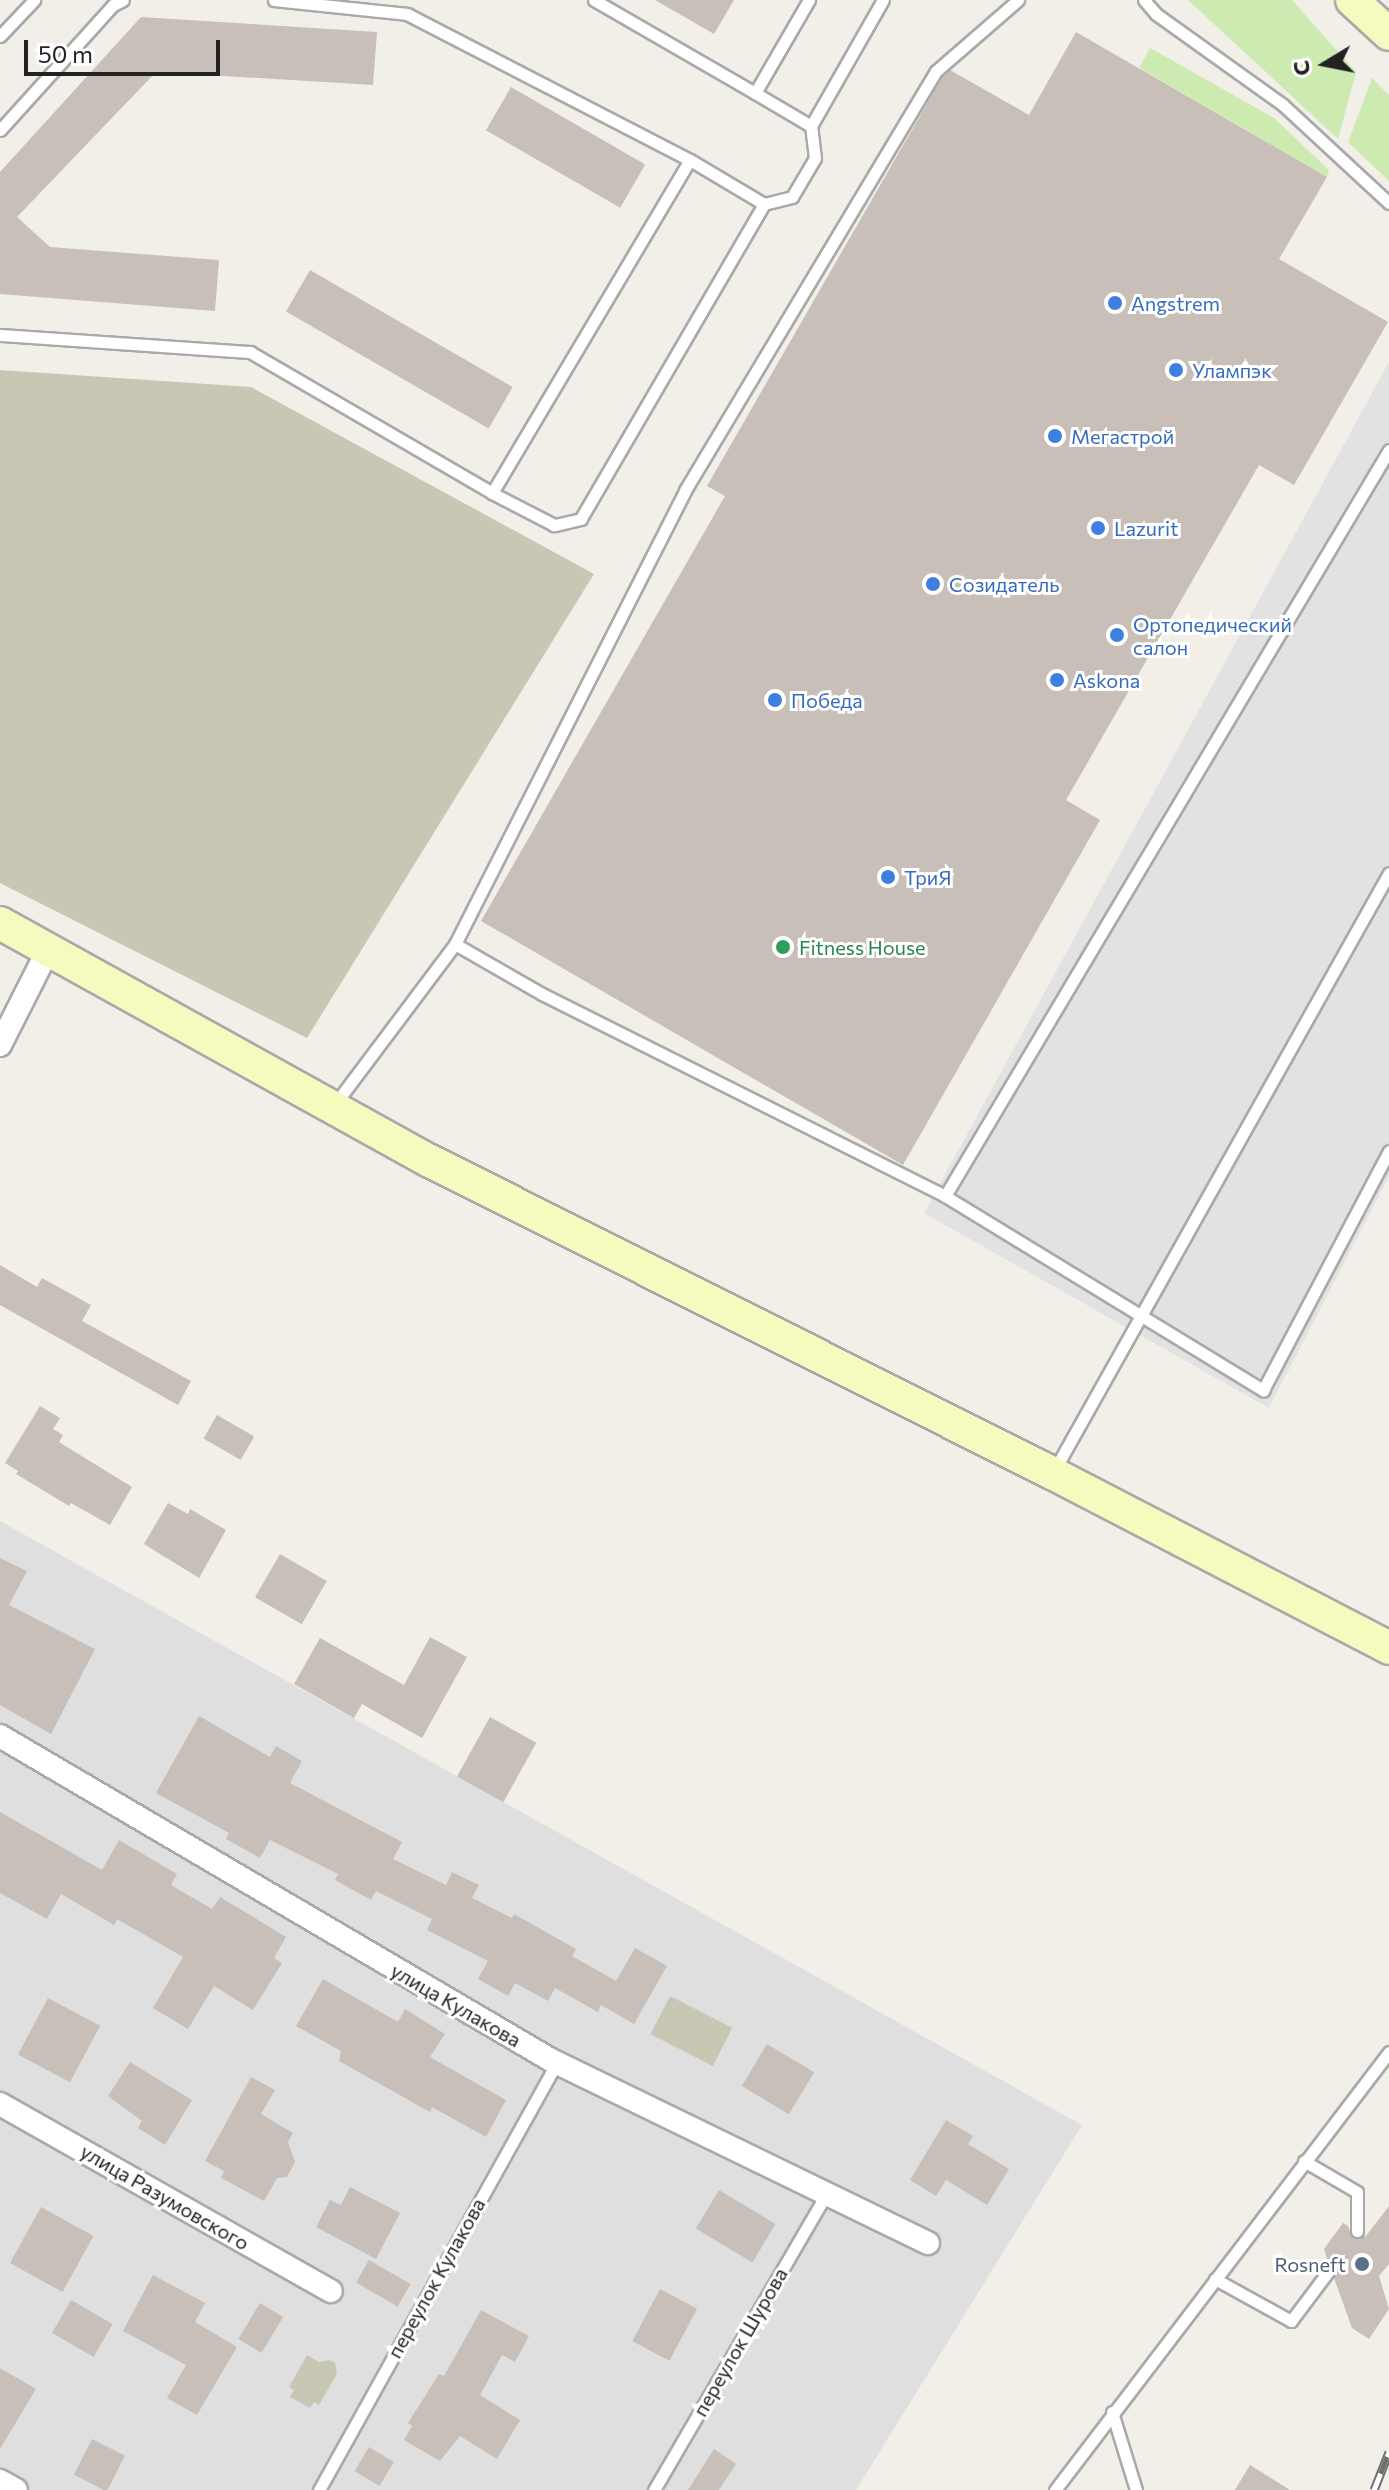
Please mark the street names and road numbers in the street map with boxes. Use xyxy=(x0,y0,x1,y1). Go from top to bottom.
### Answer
street label: улица Кулакова xyxy=(387,1958,525,2052)
street label: улица Разумовского xyxy=(76,2139,254,2255)
street label: переулок Кулакова xyxy=(382,2194,490,2362)
street label: переулок Шурова xyxy=(688,2263,792,2421)

